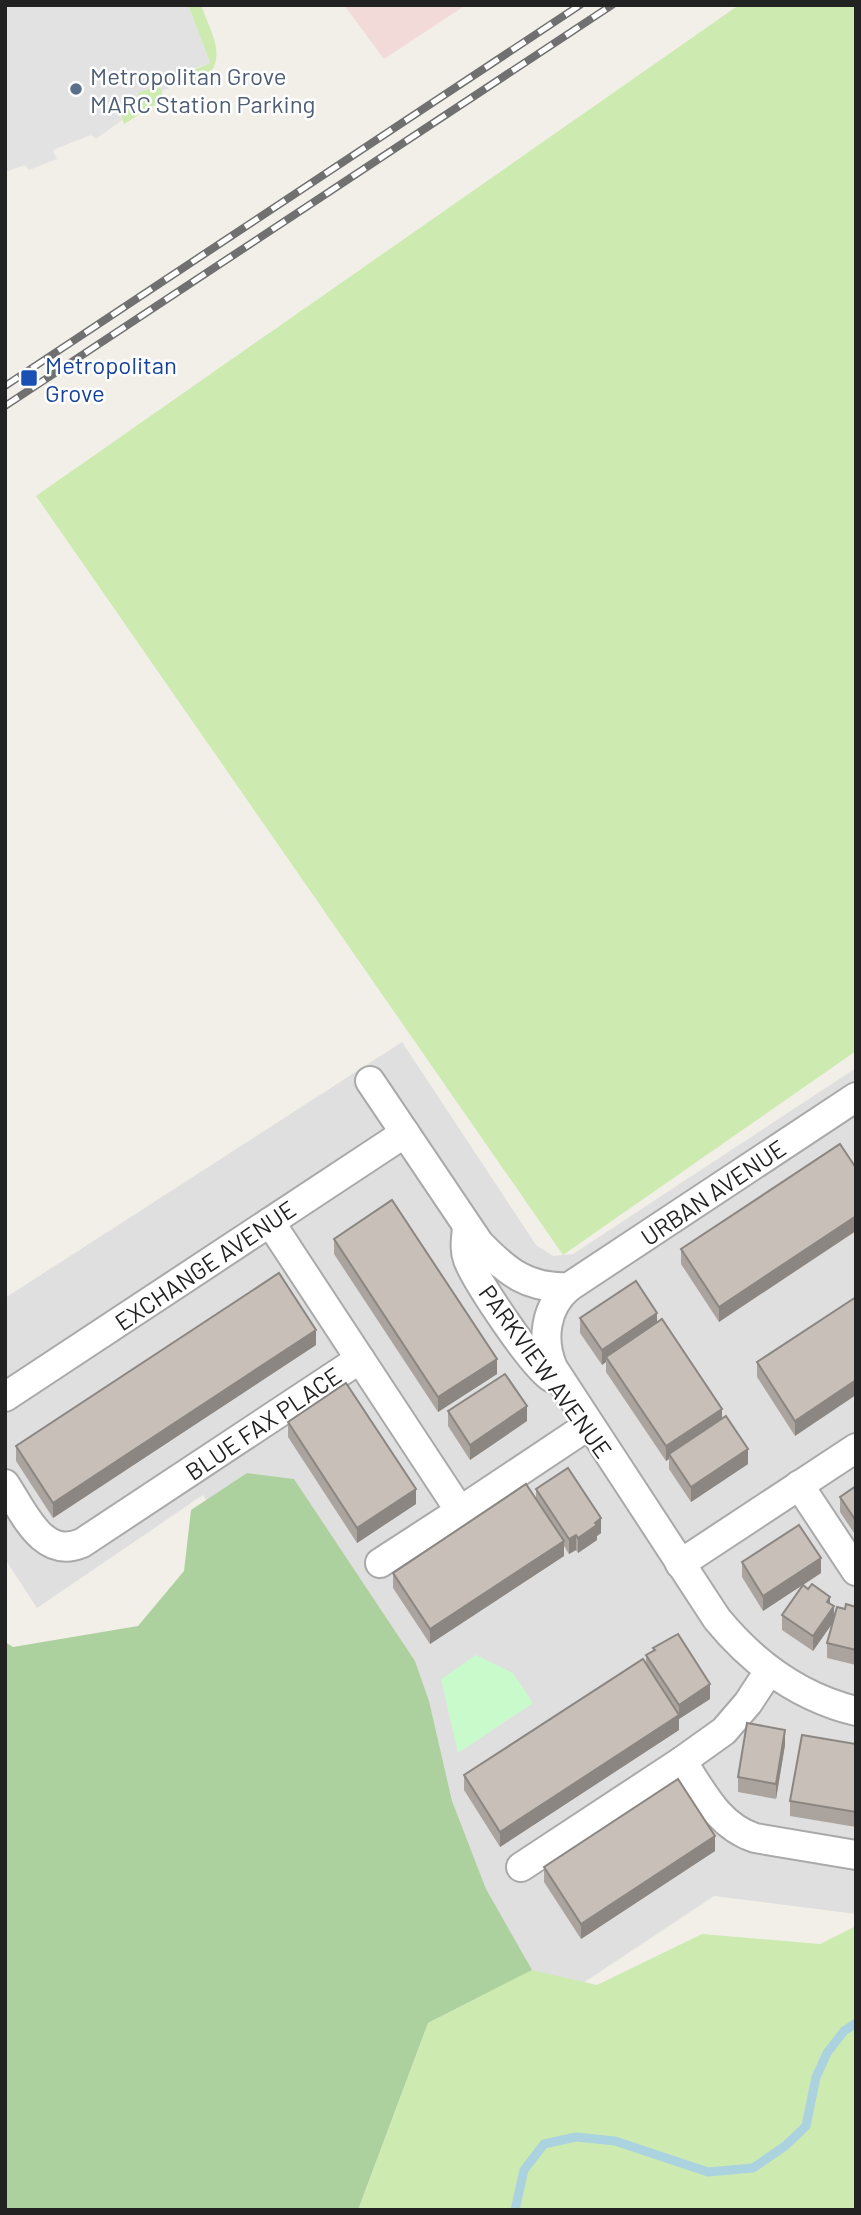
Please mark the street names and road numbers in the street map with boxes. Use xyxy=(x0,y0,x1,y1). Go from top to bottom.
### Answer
street label: URBAN AVENUE xyxy=(635,1133,791,1251)
street label: EXCHANGE AVENUE xyxy=(109,1194,301,1336)
street label: PARKVIEW AVENUE xyxy=(474,1279,618,1463)
street label: BLUE FAX PLACE xyxy=(180,1360,346,1486)

